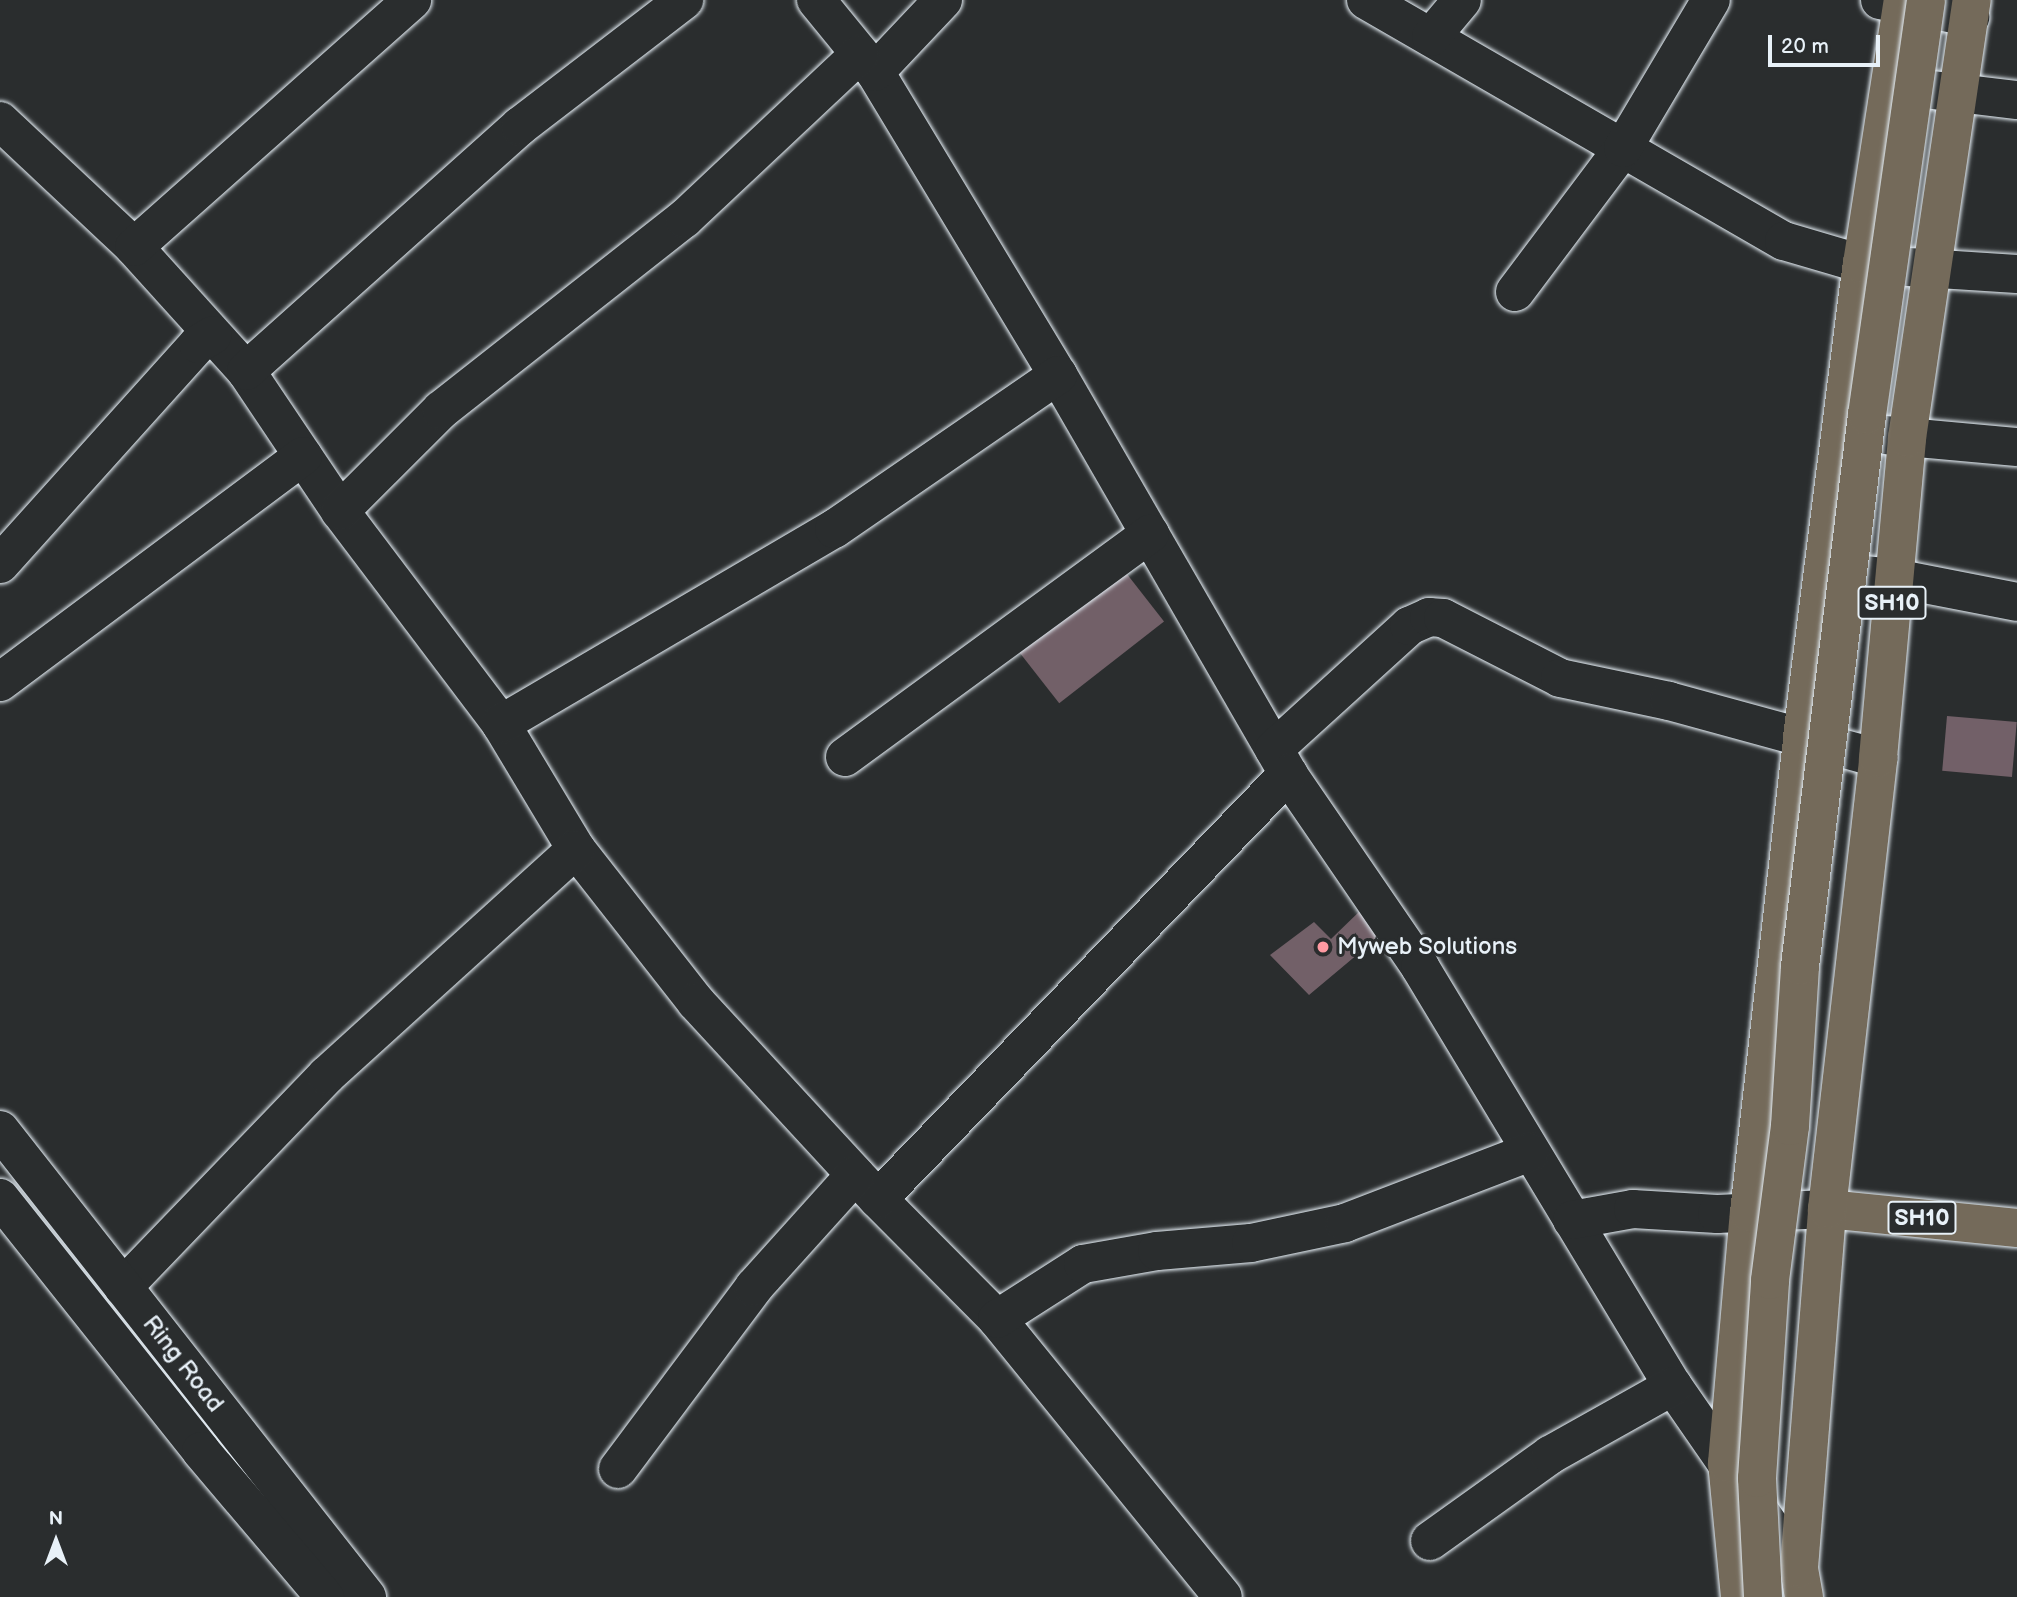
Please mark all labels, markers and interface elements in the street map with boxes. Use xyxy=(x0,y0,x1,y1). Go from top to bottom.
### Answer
scale bar xyxy=(1772,21,1884,65)
text: 20 m xyxy=(1781,34,1829,59)
road number: SH10 xyxy=(1857,583,1927,622)
place label: Myweb Solutions xyxy=(1337,933,1518,961)
marker: Myweb Solutions xyxy=(1315,939,1331,955)
road number: SH10 xyxy=(1887,1198,1957,1238)
street label: Ring Road xyxy=(136,1310,230,1418)
north arrow xyxy=(21,1506,91,1576)
text: N xyxy=(49,1508,63,1531)

